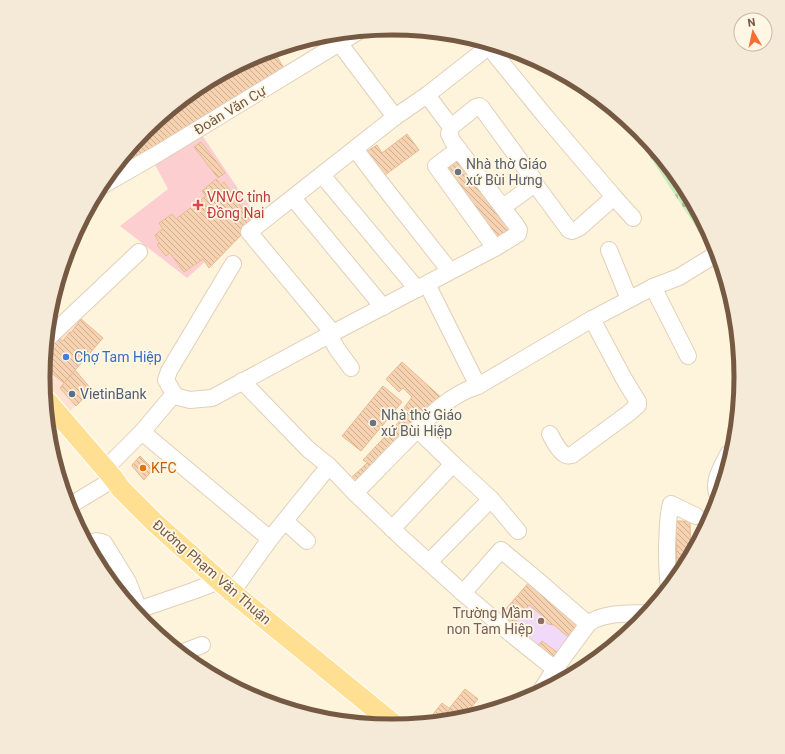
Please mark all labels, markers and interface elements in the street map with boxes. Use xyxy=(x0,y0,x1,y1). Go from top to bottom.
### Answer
north arrow xyxy=(733,12,773,52)
text: N xyxy=(747,16,757,30)
street label: Đoàn Văn Cự xyxy=(191,82,269,138)
place label: Nhà thờ Giáo xứ Bùi Hưng xyxy=(466,156,547,188)
marker: Nhà thờ Giáo xứ Bùi Hưng xyxy=(453,167,463,177)
place label: VNVC tỉnh Đồng Nai xyxy=(207,189,271,221)
marker: VNVC tỉnh Đồng Nai xyxy=(192,199,204,211)
place label: Chợ Tam Hiệp xyxy=(74,349,162,365)
marker: Chợ Tam Hiệp xyxy=(61,352,71,362)
place label: VietinBank xyxy=(80,386,148,402)
marker: VietinBank xyxy=(67,389,77,399)
place label: Nhà thờ Giáo xứ Bùi Hiệp xyxy=(381,407,462,439)
marker: Nhà thờ Giáo xứ Bùi Hiệp xyxy=(368,418,378,428)
place label: KFC xyxy=(151,460,177,476)
marker: KFC xyxy=(138,463,148,473)
street label: Đường Phạm Văn Thuận xyxy=(150,516,274,628)
place label: Trường Mầm non Tam Hiệp xyxy=(447,605,533,637)
marker: Trường Mầm non Tam Hiệp xyxy=(536,616,546,626)

